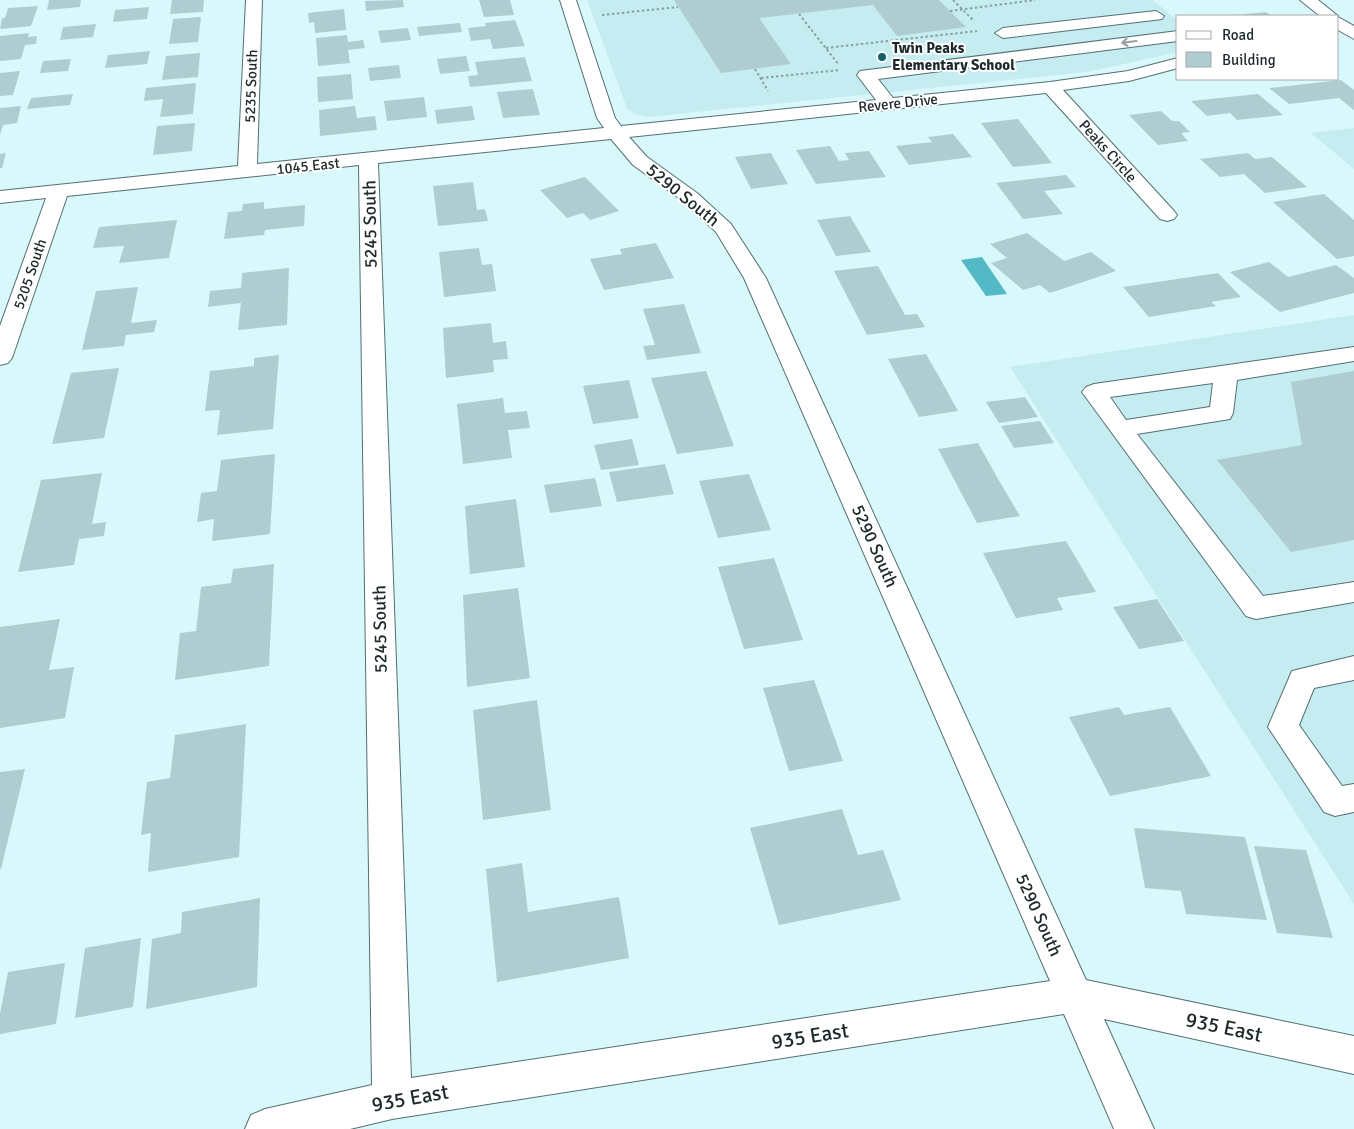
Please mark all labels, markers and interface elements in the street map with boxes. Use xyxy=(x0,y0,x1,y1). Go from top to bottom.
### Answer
legend xyxy=(1176,15,1339,80)
text: Road xyxy=(1222,26,1254,44)
one-way arrow xyxy=(1122,37,1138,47)
place label: Twin Peaks Elementary School xyxy=(892,39,1015,74)
street label: 5235 South xyxy=(241,49,261,123)
marker: Twin Peaks Elementary School xyxy=(876,51,888,63)
text: Building xyxy=(1222,51,1276,69)
street label: Revere Drive xyxy=(857,90,939,116)
street label: Peaks Circle xyxy=(1075,116,1141,186)
street label: 1045 East xyxy=(275,154,341,178)
street label: 5290 South xyxy=(642,159,724,231)
street label: 5245 South xyxy=(358,180,382,268)
street label: 5205 South xyxy=(10,236,50,312)
street label: 5290 South xyxy=(847,501,903,591)
street label: 5245 South xyxy=(368,585,392,673)
street label: 5290 South xyxy=(1011,870,1067,960)
street label: 935 East xyxy=(1183,1006,1265,1048)
street label: 935 East xyxy=(770,1017,850,1055)
street label: 935 East xyxy=(370,1078,450,1118)

